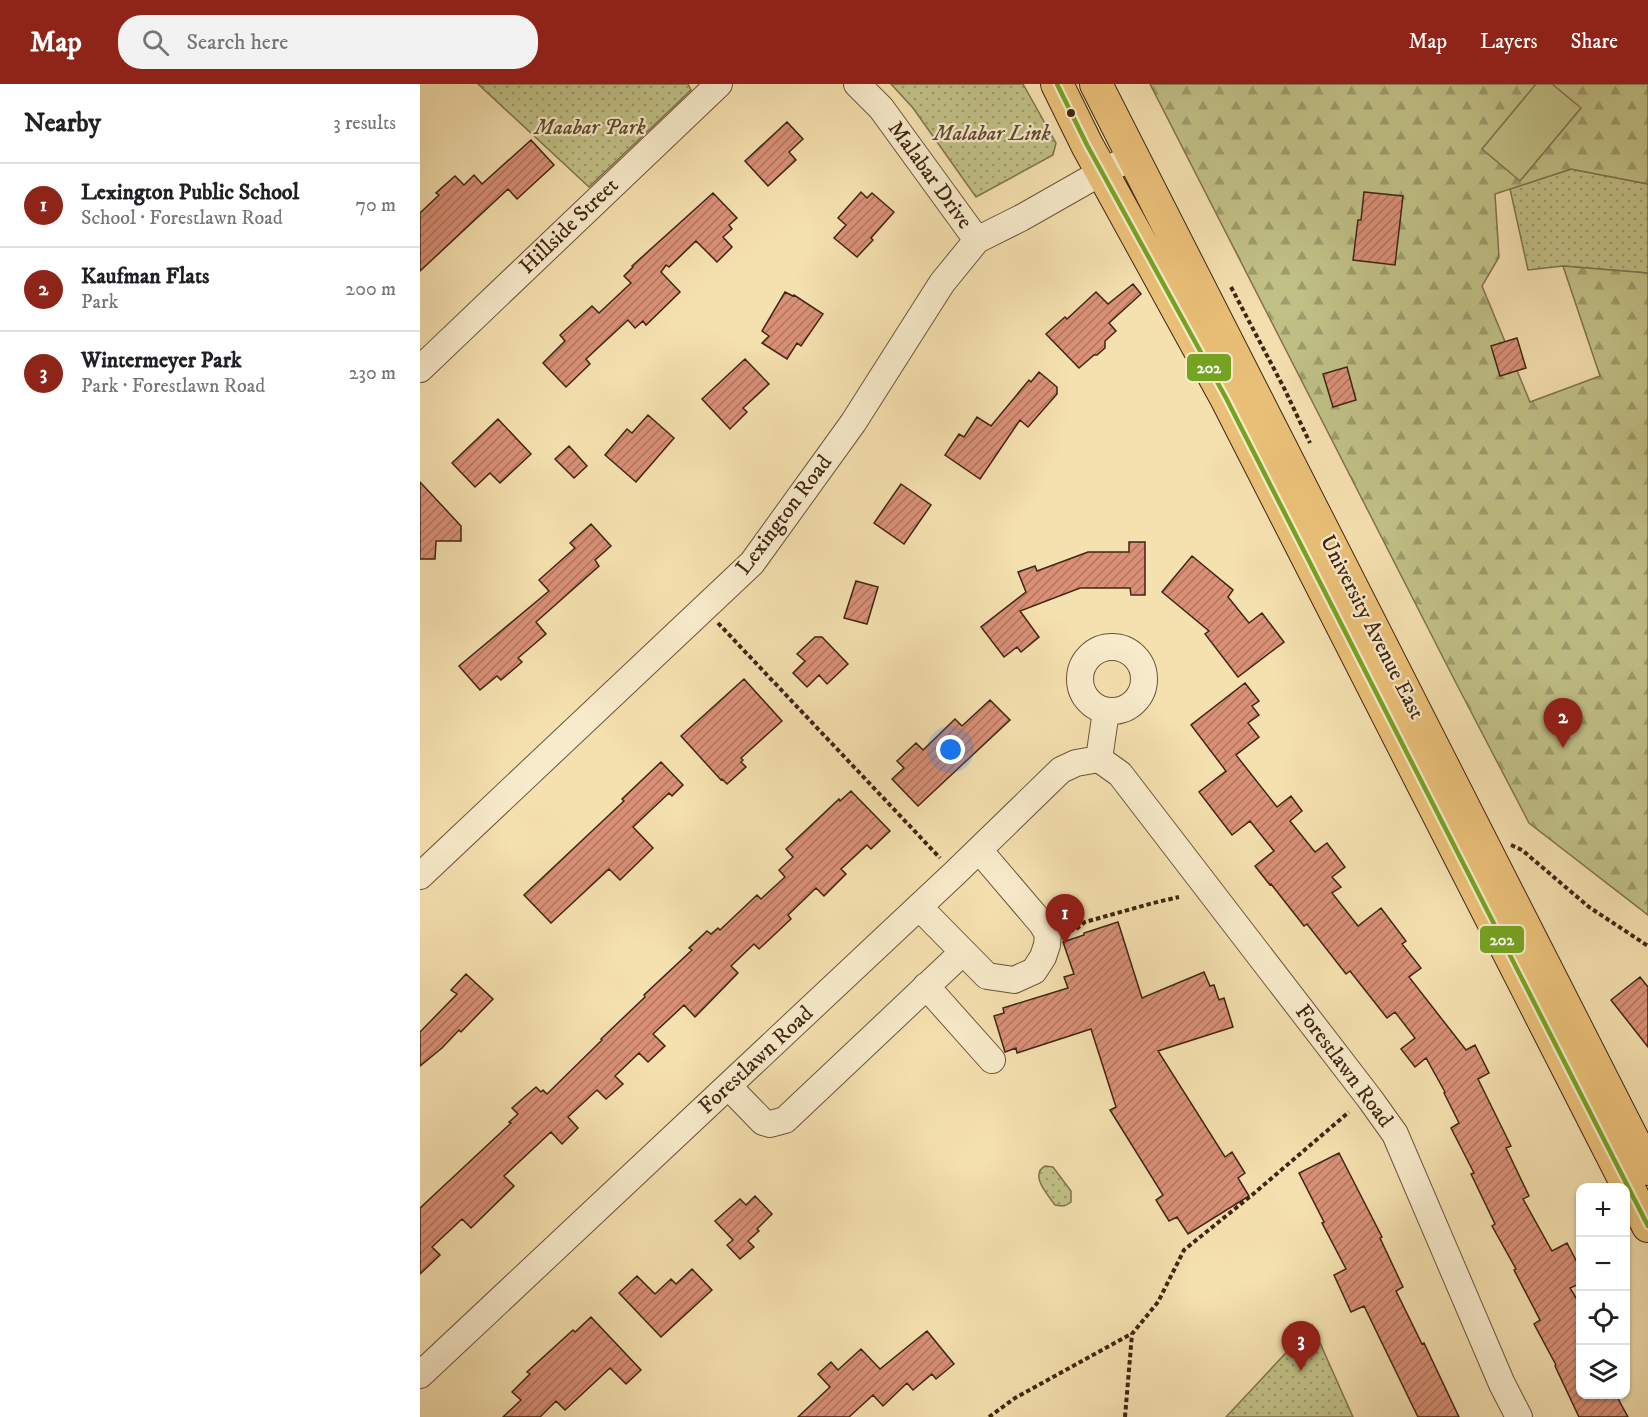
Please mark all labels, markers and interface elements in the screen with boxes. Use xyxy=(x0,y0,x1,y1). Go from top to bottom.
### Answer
search box xyxy=(118,15,538,69)
text: Map xyxy=(30,25,82,60)
icon: search xyxy=(139,26,172,59)
text: Search here xyxy=(187,29,288,56)
text: Map xyxy=(1408,29,1447,55)
text: Layers xyxy=(1480,29,1538,55)
text: Share xyxy=(1571,29,1618,55)
text: Nearby xyxy=(24,107,101,140)
unlabelled marker xyxy=(1065,107,1077,119)
text: 3 results xyxy=(333,111,396,136)
park label: Maabar Park xyxy=(532,114,647,141)
street label: Malabar Drive xyxy=(882,116,978,234)
park label: Malabar Link xyxy=(931,120,1052,147)
street label: Hillside Street xyxy=(514,172,624,280)
text: Lexington Public School xyxy=(81,179,299,206)
text: 1 xyxy=(40,193,47,218)
text: 70 m xyxy=(355,193,396,218)
text: School · Forestlawn Road xyxy=(81,206,283,231)
text: Kaufman Flats xyxy=(81,263,209,290)
text: 2 xyxy=(39,277,48,302)
text: 200 m xyxy=(345,277,396,302)
text: Park xyxy=(81,290,118,315)
text: Wintermeyer Park xyxy=(81,347,242,374)
line badge: 202 xyxy=(1186,353,1232,382)
text: 202 xyxy=(1197,358,1222,378)
text: 3 xyxy=(40,361,47,386)
text: 230 m xyxy=(349,361,396,386)
text: Park · Forestlawn Road xyxy=(81,374,265,399)
street label: Lexington Road xyxy=(730,450,838,580)
street label: University Avenue East xyxy=(1314,530,1430,724)
pin: 2 xyxy=(1544,698,1582,748)
your location xyxy=(936,735,965,764)
pin: 1 xyxy=(1046,894,1084,944)
line badge: 202 xyxy=(1479,925,1525,954)
text: 202 xyxy=(1490,930,1515,950)
street label: Forestlawn Road xyxy=(1289,999,1399,1133)
street label: Forestlawn Road xyxy=(693,1000,819,1120)
map controls xyxy=(1576,1183,1630,1399)
button: + xyxy=(1576,1183,1630,1237)
button: − xyxy=(1576,1237,1630,1291)
button: locate xyxy=(1576,1291,1630,1345)
pin: 3 xyxy=(1282,1322,1320,1371)
button: layers xyxy=(1576,1345,1630,1399)

